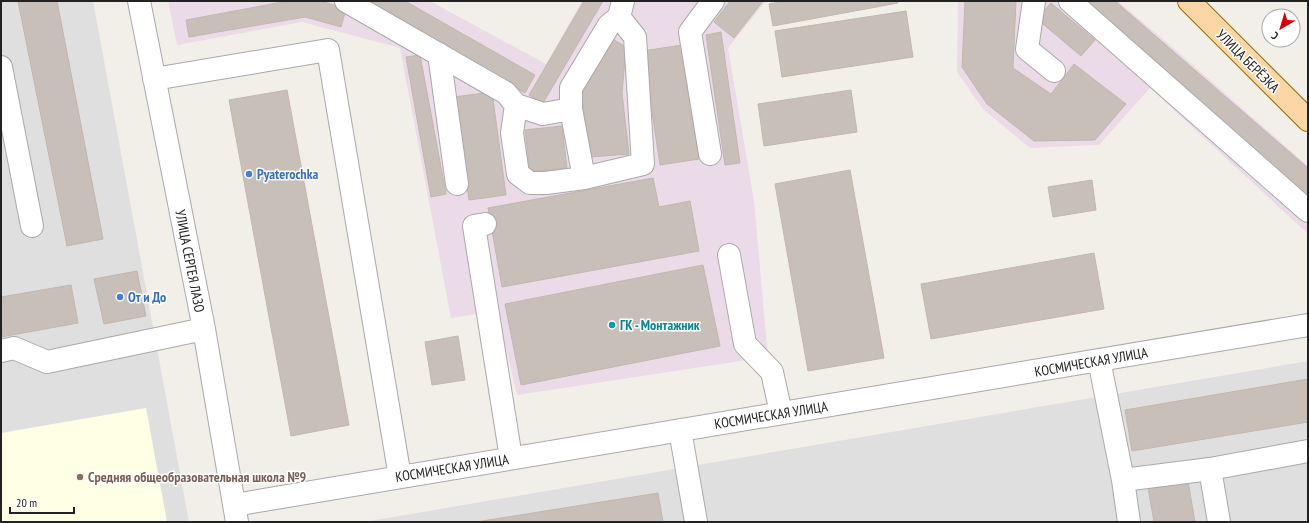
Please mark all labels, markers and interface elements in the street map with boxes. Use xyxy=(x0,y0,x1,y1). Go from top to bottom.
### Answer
north arrow xyxy=(1261,8,1301,48)
street label: УЛИЦА БЕРЁЗКА xyxy=(1213,26,1284,97)
text: С xyxy=(1269,29,1281,43)
place label: Pyaterochka xyxy=(257,165,318,183)
marker: Pyaterochka xyxy=(244,169,254,179)
street label: УЛИЦА СЕРГЕЯ ЛАЗО xyxy=(171,208,209,314)
place label: От и До xyxy=(128,288,166,306)
marker: От и До xyxy=(115,292,125,302)
place label: ГК - Монтажник xyxy=(620,316,700,334)
marker: ГК - Монтажник xyxy=(607,320,617,330)
street label: КОСМИЧЕСКАЯ УЛИЦА xyxy=(1033,343,1149,381)
street label: КОСМИЧЕСКАЯ УЛИЦА xyxy=(713,397,829,433)
street label: КОСМИЧЕСКАЯ УЛИЦА xyxy=(394,450,510,486)
place label: Средняя общеобразовательная школа №9 xyxy=(88,468,307,486)
marker: Средняя общеобразовательная школа №9 xyxy=(75,472,85,482)
scale bar xyxy=(10,489,74,515)
text: 20 m xyxy=(16,495,37,510)

